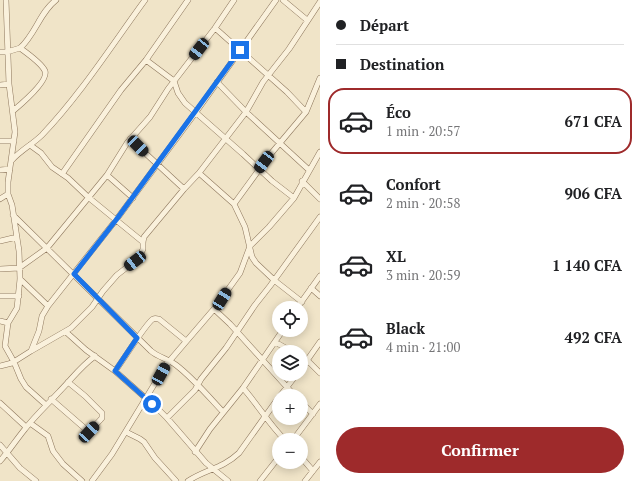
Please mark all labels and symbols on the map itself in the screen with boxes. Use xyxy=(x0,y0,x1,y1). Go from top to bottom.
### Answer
car xyxy=(187,36,211,62)
route end xyxy=(231,41,249,59)
car xyxy=(125,133,151,159)
car xyxy=(252,149,276,175)
car xyxy=(122,249,148,273)
car xyxy=(211,286,233,312)
car xyxy=(150,361,172,387)
route start xyxy=(143,395,161,413)
car xyxy=(76,419,102,445)

